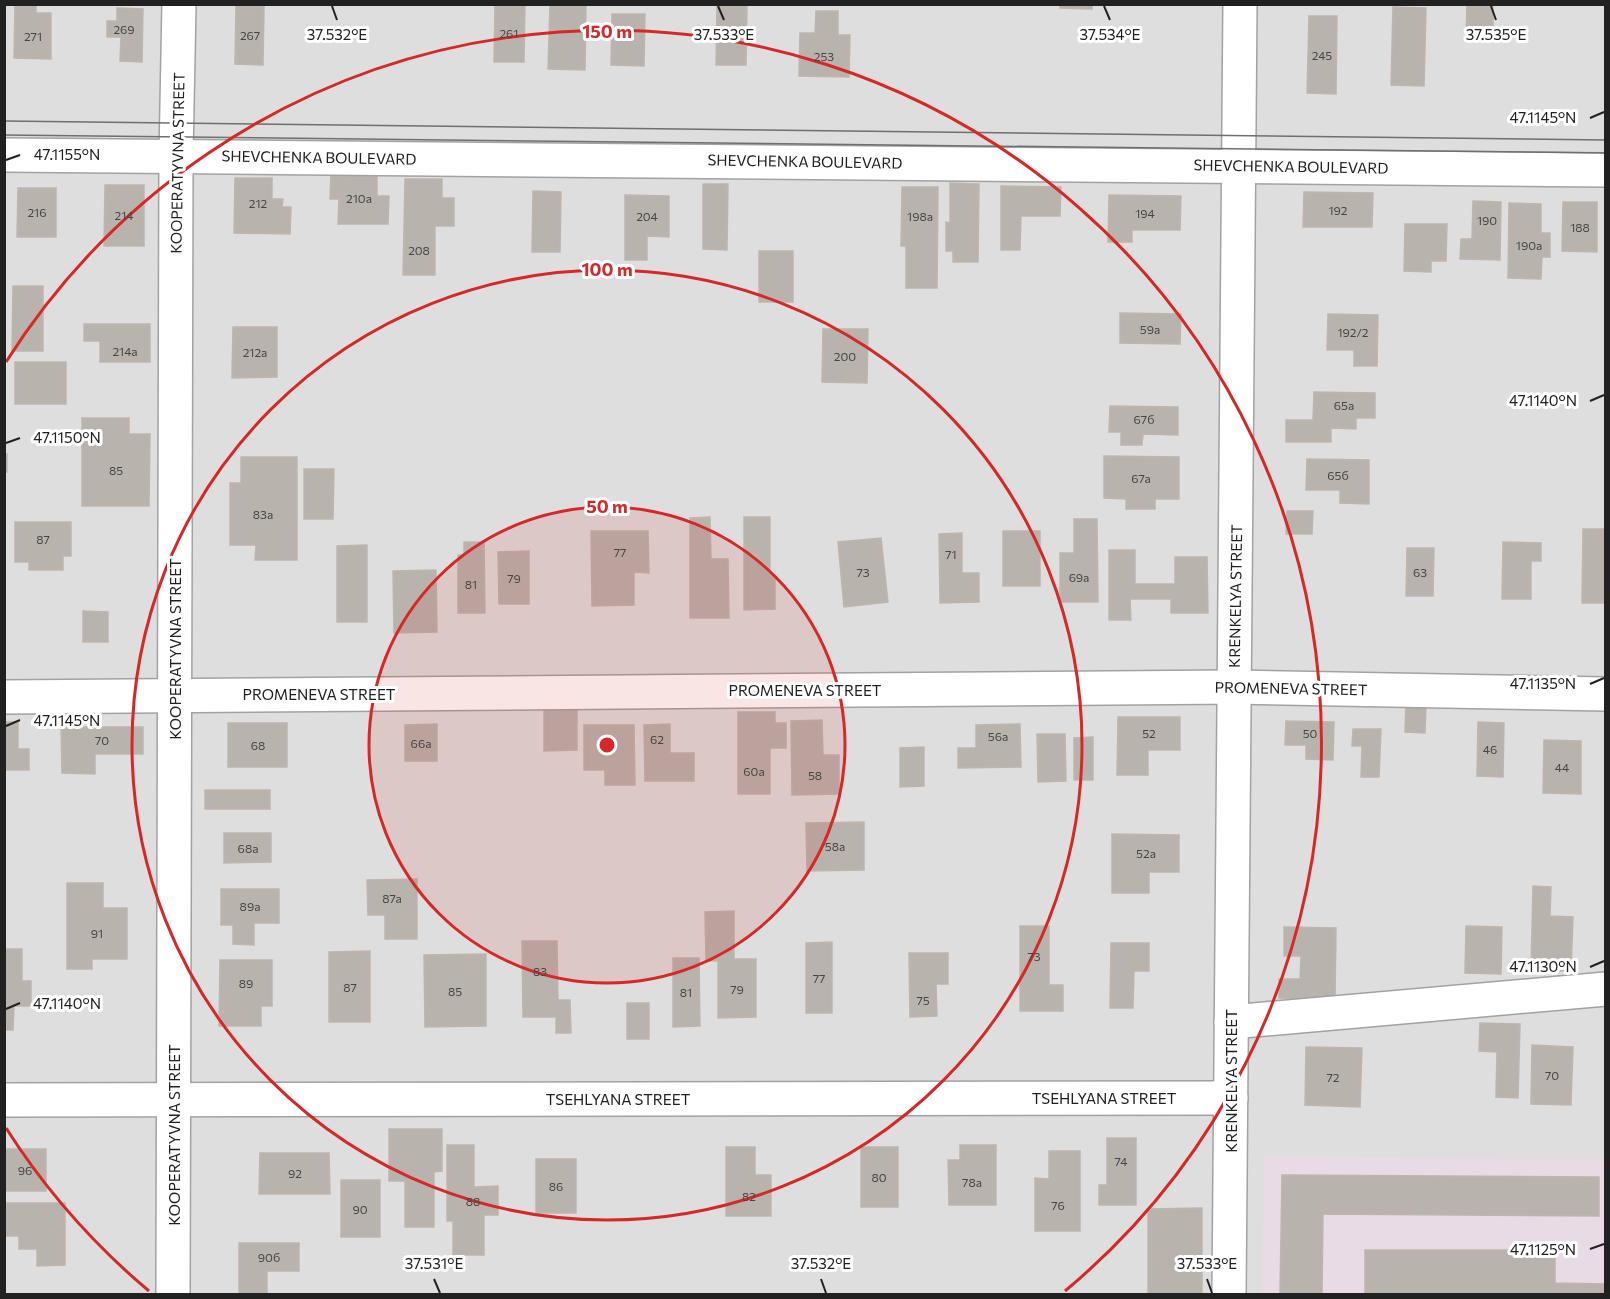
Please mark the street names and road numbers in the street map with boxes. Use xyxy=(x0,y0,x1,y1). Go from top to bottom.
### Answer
street label: KOOPERATYVNA STREET xyxy=(166,72,188,254)
street label: SHEVCHENKA BOULEVARD xyxy=(221,146,417,168)
street label: SHEVCHENKA BOULEVARD xyxy=(707,150,903,172)
street label: SHEVCHENKA BOULEVARD xyxy=(1193,155,1389,177)
street label: KRENKELYA STREET xyxy=(1225,524,1245,668)
street label: KOOPERATYVNA STREET xyxy=(166,558,184,740)
street label: PROMENEVA STREET xyxy=(1214,678,1368,698)
street label: PROMENEVA STREET xyxy=(729,681,882,699)
street label: PROMENEVA STREET xyxy=(243,685,396,703)
street label: KRENKELYA STREET xyxy=(1222,1009,1240,1153)
street label: KOOPERATYVNA STREET xyxy=(165,1044,183,1226)
street label: TSEHLYANA STREET xyxy=(1032,1089,1177,1107)
street label: TSEHLYANA STREET xyxy=(546,1090,691,1108)

